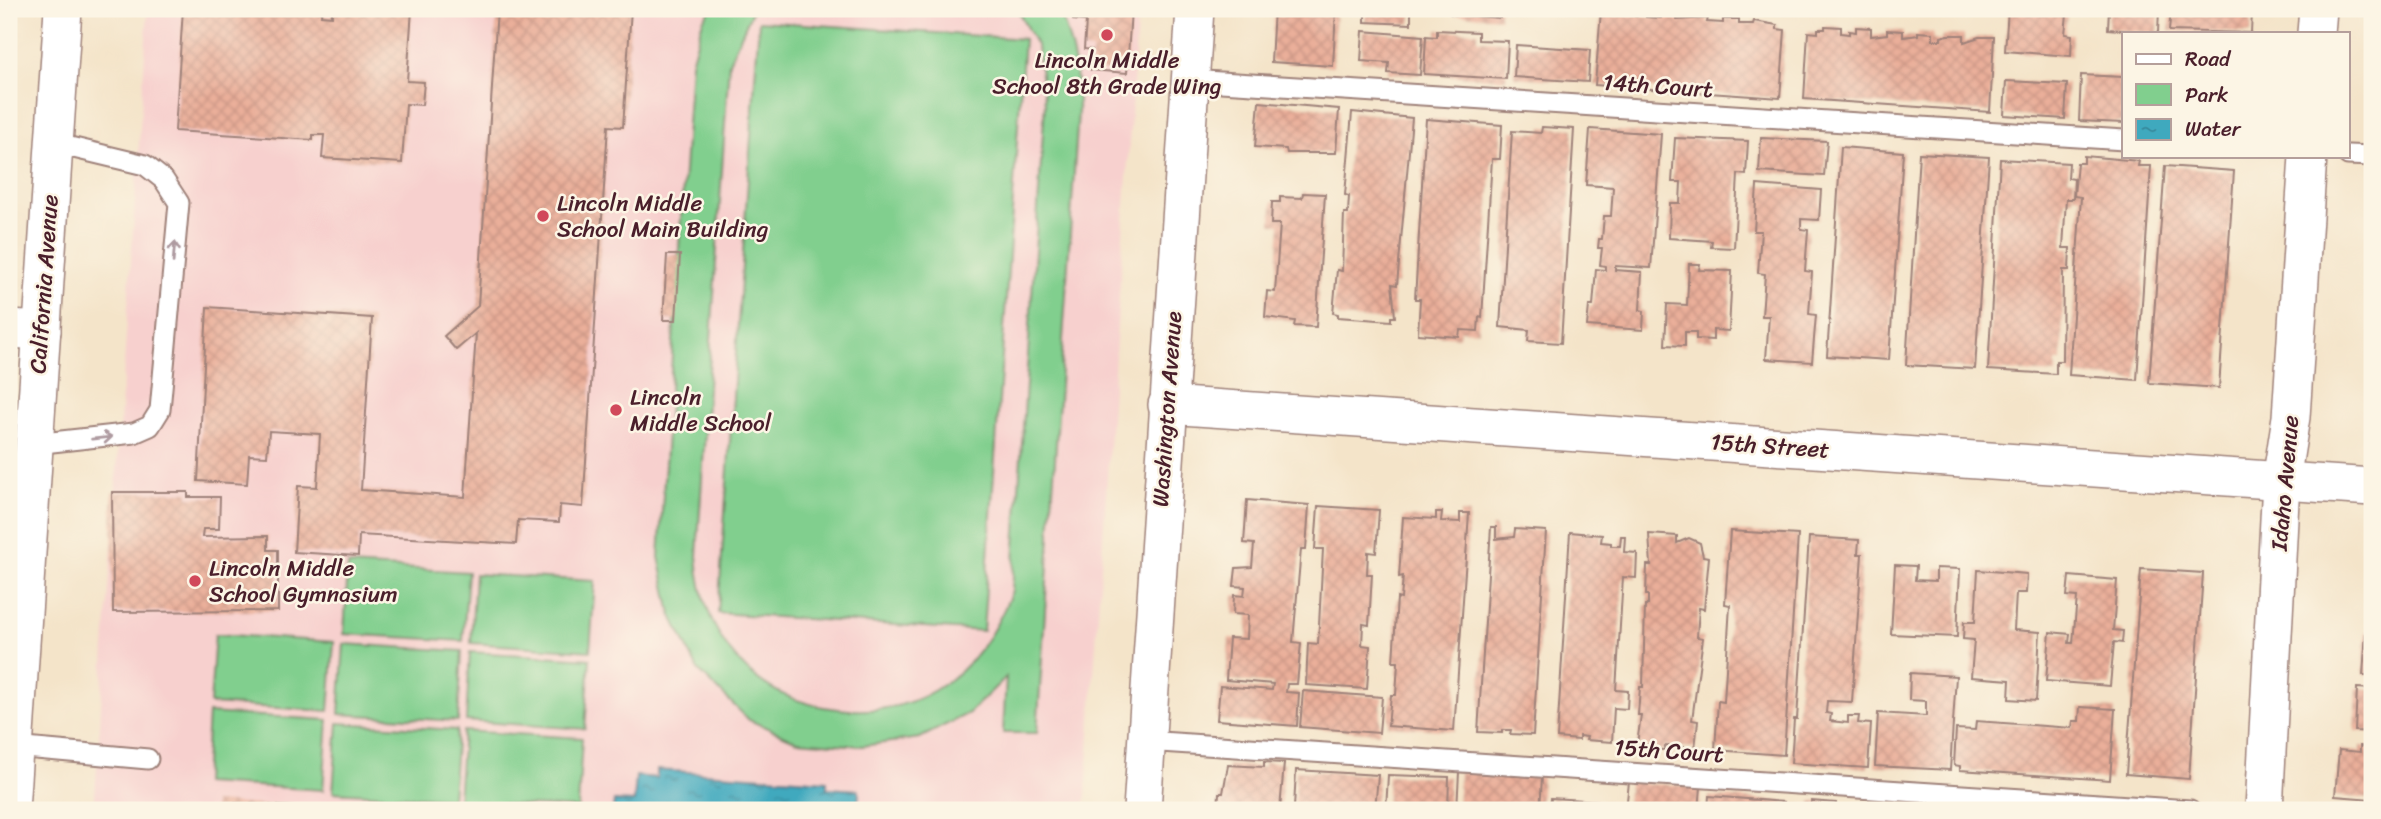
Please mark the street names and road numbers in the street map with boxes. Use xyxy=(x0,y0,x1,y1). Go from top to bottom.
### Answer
street label: 14th Court xyxy=(1602,62,1714,110)
street label: California Avenue xyxy=(17,193,71,375)
street label: Washington Avenue xyxy=(1140,310,1194,508)
street label: Idaho Avenue xyxy=(2259,413,2311,553)
street label: 15th Street xyxy=(1709,421,1831,471)
street label: 15th Court xyxy=(1613,727,1725,775)

